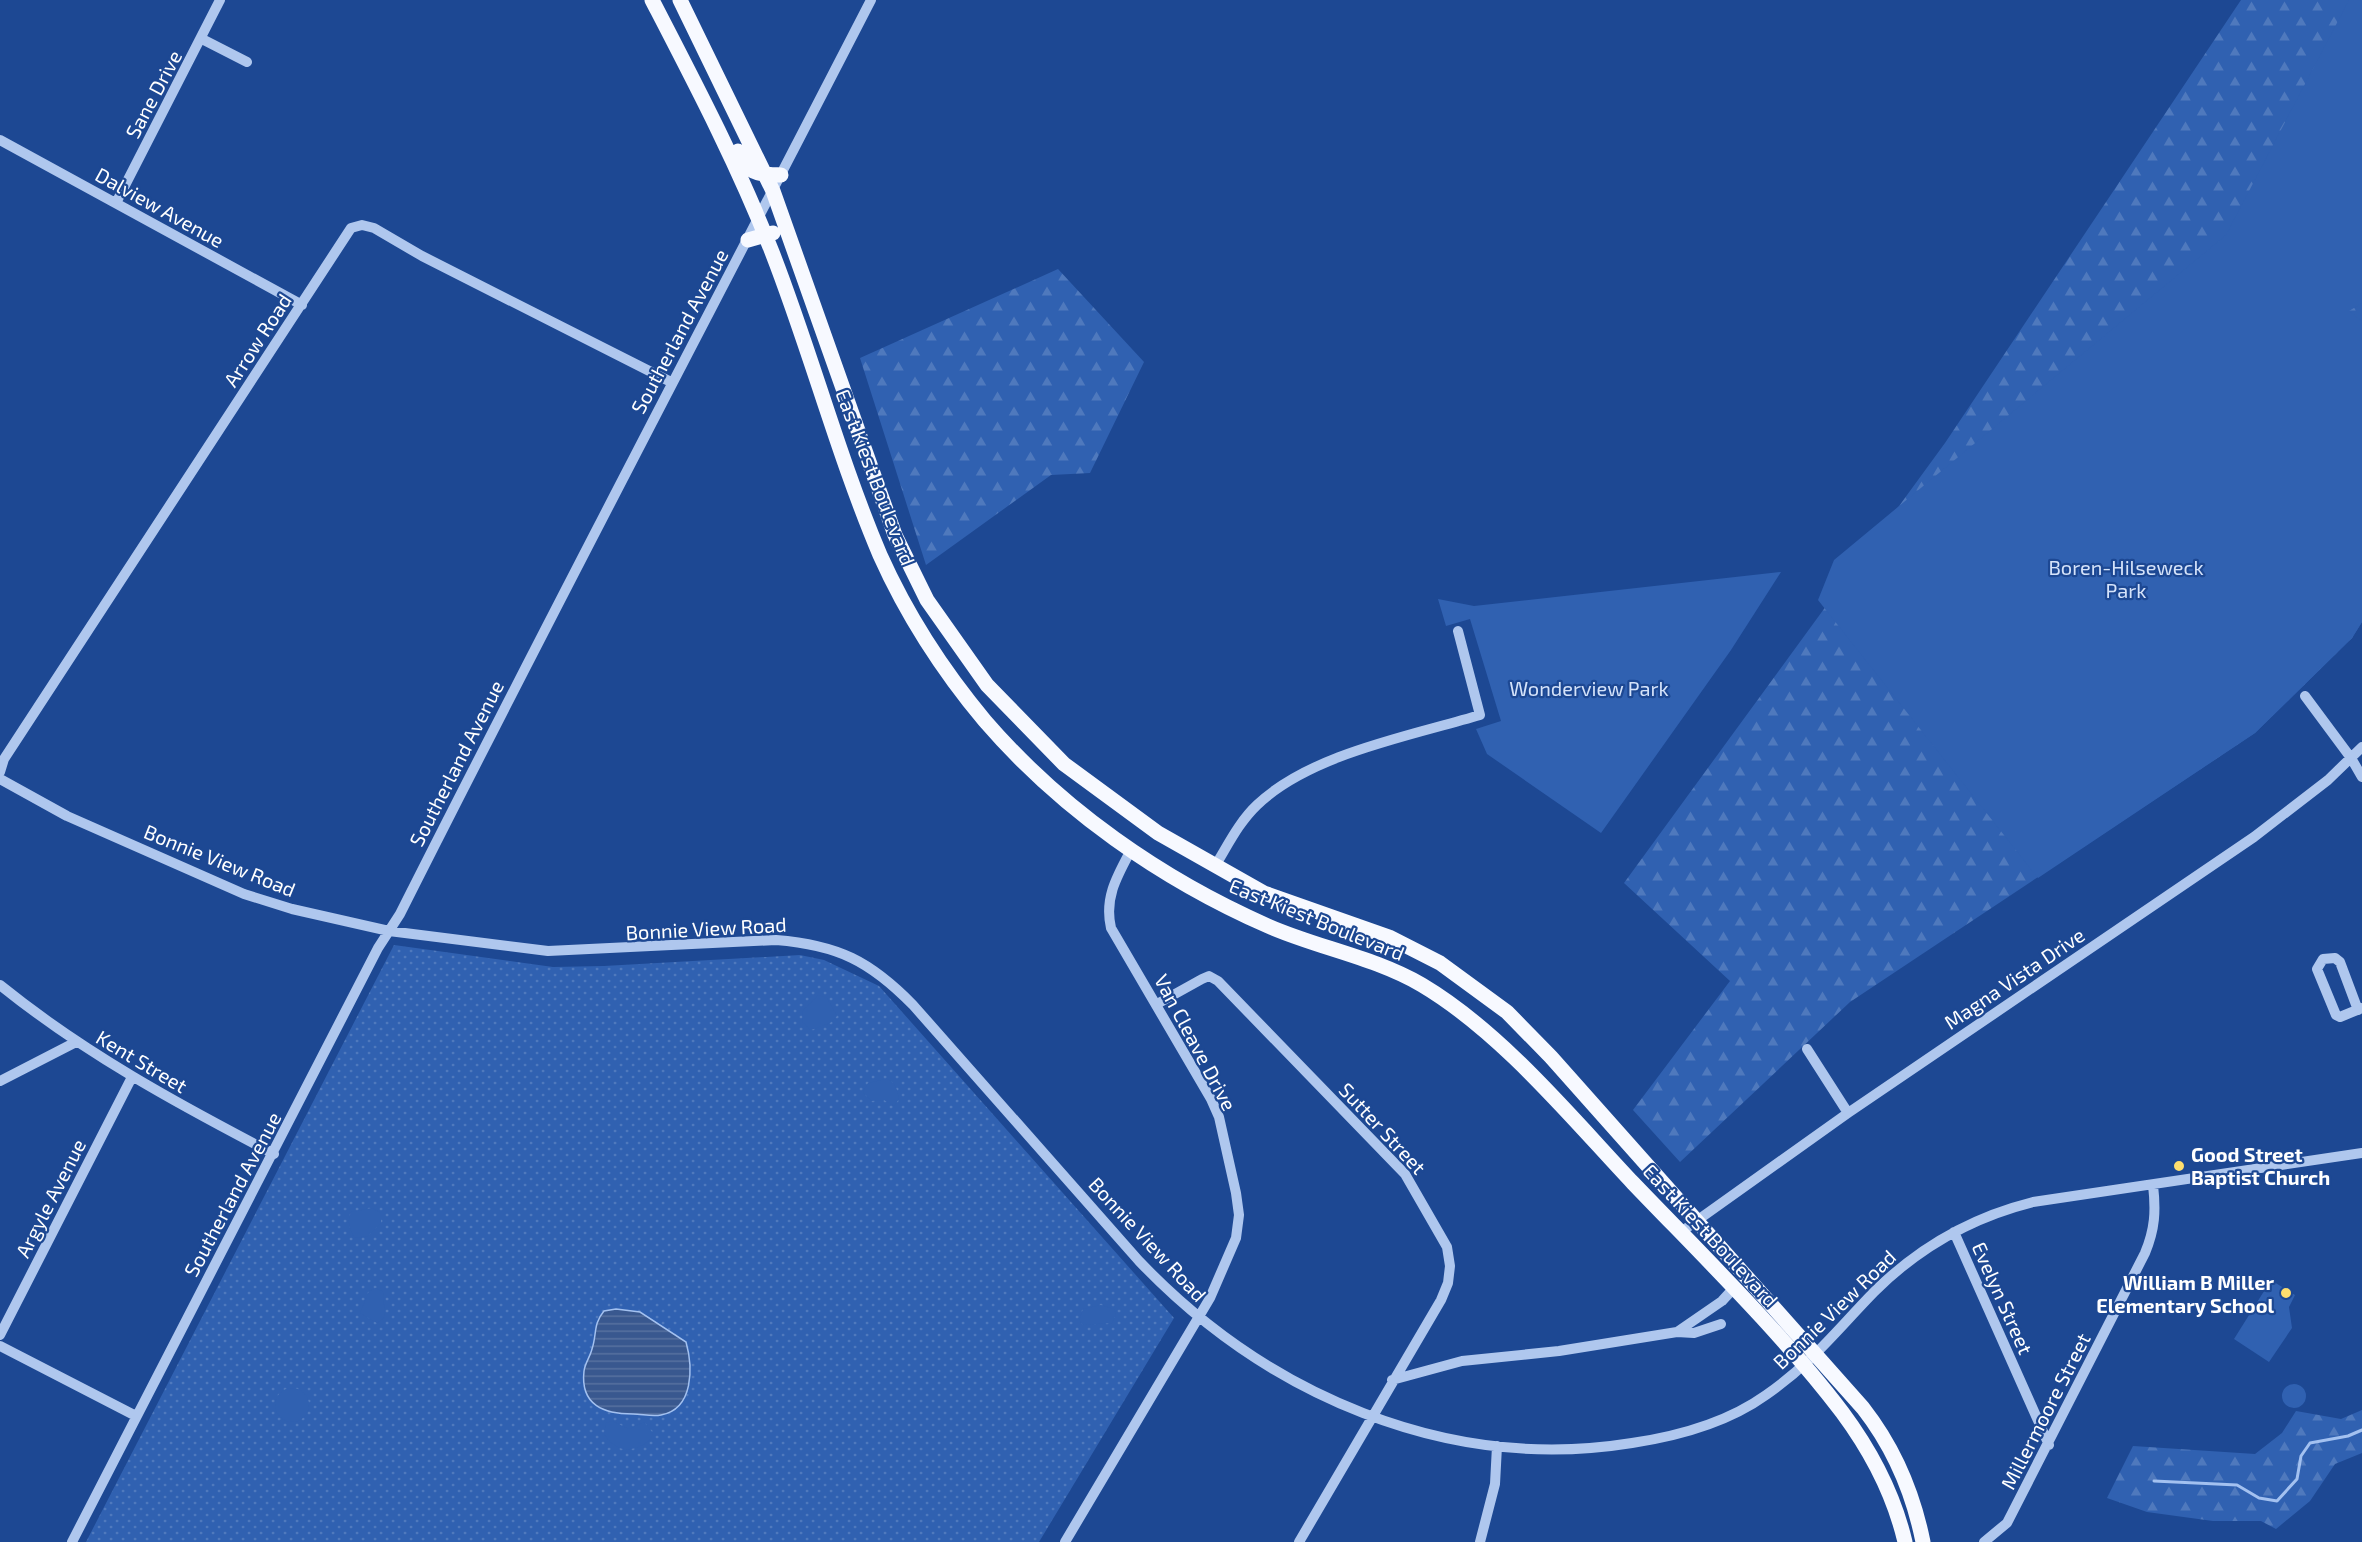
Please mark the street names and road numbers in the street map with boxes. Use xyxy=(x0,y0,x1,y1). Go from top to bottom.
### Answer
street label: Sane Drive xyxy=(120,46,186,142)
street label: Dalview Avenue xyxy=(92,162,228,252)
street label: Southerland Avenue xyxy=(625,245,733,417)
street label: Arrow Road xyxy=(218,289,296,391)
street label: East Kiest Boulevard xyxy=(831,386,921,568)
street label: Southerland Avenue xyxy=(404,676,508,850)
street label: Bonnie View Road xyxy=(141,819,299,901)
street label: East Kiest Boulevard xyxy=(1226,873,1408,965)
street label: Bonnie View Road xyxy=(625,912,787,944)
street label: Magna Vista Drive xyxy=(1939,922,2089,1034)
street label: Van Cleave Drive xyxy=(1150,970,1242,1114)
street label: Kent Street xyxy=(92,1025,192,1098)
street label: Sutter Street xyxy=(1335,1077,1432,1179)
street label: Southerland Avenue xyxy=(178,1108,286,1280)
street label: Argyle Avenue xyxy=(10,1135,90,1261)
street label: East Kiest Boulevard xyxy=(1639,1159,1783,1311)
street label: Bonnie View Road xyxy=(1084,1172,1212,1306)
street label: Evelyn Street xyxy=(1968,1238,2039,1358)
street label: Bonnie View Road xyxy=(1768,1244,1900,1374)
street label: Millermoore Street xyxy=(1995,1329,2095,1493)

